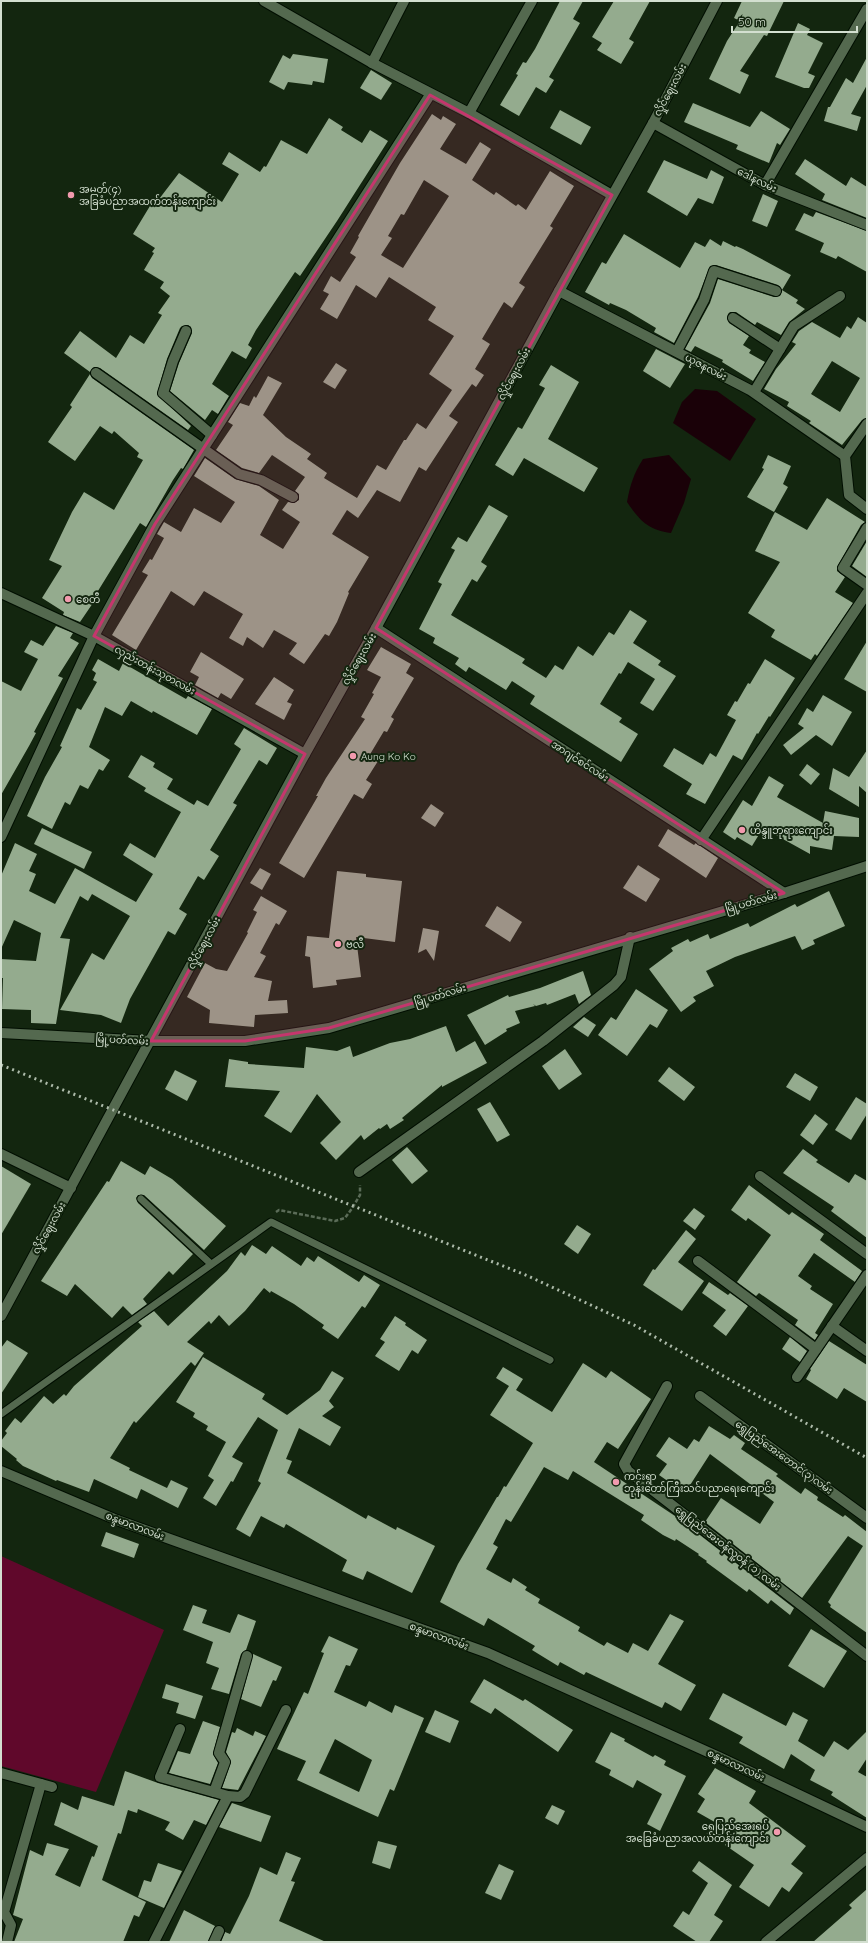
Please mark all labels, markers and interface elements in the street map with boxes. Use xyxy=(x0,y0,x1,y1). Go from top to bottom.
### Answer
scale bar xyxy=(732,8,857,34)
text: 50 m xyxy=(738,14,766,29)
street label: လှိုင်ဈေးလမ်း xyxy=(650,61,691,119)
street label: ဒေါနလမ်း xyxy=(734,164,779,197)
place label: အမှတ်(၄) အခြခံပညာအထက်တန်းကျောင်း xyxy=(79,182,216,210)
marker: အမှတ်(၄) အခြခံပညာအထက်တန်းကျောင်း xyxy=(66,190,76,200)
street label: လှိုင်ဈေးလမ်း xyxy=(494,345,535,403)
street label: ယုဇနလမ်း xyxy=(682,350,730,385)
place label: စေတီ xyxy=(76,592,100,606)
marker: စေတီ xyxy=(63,594,73,604)
street label: လှိုင်ဈေးလမ်း xyxy=(338,630,381,688)
street label: လှည်းတန်းသုတလမ်း xyxy=(111,642,198,699)
street label: အာဂျင်စင်လမ်း xyxy=(548,737,612,786)
place label: Aung Ko Ko xyxy=(361,750,416,763)
marker: Aung Ko Ko xyxy=(348,751,358,761)
place label: ဟိန္ဒူဘုရားကျောင်း xyxy=(750,823,833,839)
marker: ဟိန္ဒူဘုရားကျောင်း xyxy=(737,825,747,835)
street label: မြို့ပတ်လမ်း xyxy=(723,887,779,918)
street label: လှိုင်ဈေးလမ်း xyxy=(184,914,225,972)
place label: ဗလီ xyxy=(346,937,364,951)
marker: ဗလီ xyxy=(333,939,343,949)
street label: မြို့ပတ်လမ်း xyxy=(412,980,468,1011)
street label: မြို့ပတ်လမ်း xyxy=(95,1031,149,1050)
street label: လှိုင်ဈေးလမ်း xyxy=(28,1199,70,1257)
street label: ရွှေပြည်အေးတောင်(၃)လမ်း xyxy=(732,1417,836,1498)
place label: ကင်းရွာ ဘုန်းတော်ကြီးသင်ပညာရေးကျောင်း xyxy=(624,1469,775,1497)
marker: ကင်းရွာ ဘုန်းတော်ကြီးသင်ပညာရေးကျောင်း xyxy=(611,1477,621,1487)
street label: ရွှေပြည်အေးဝန်လူ့ဝန် (၁) လမ်း xyxy=(671,1502,784,1595)
street label: စန္ဒမာလာလမ်း xyxy=(103,1508,166,1545)
street label: စန္ဒမာလာလမ်း xyxy=(407,1618,471,1655)
street label: စန္ဒမာလာလမ်း xyxy=(704,1745,767,1786)
place label: ရွှေပြည်အေးရပ် အခြေခံပညာအလယ်တန်းကျောင်း xyxy=(626,1819,769,1847)
marker: ရွှေပြည်အေးရပ် အခြေခံပညာအလယ်တန်းကျောင်း xyxy=(772,1827,782,1837)

